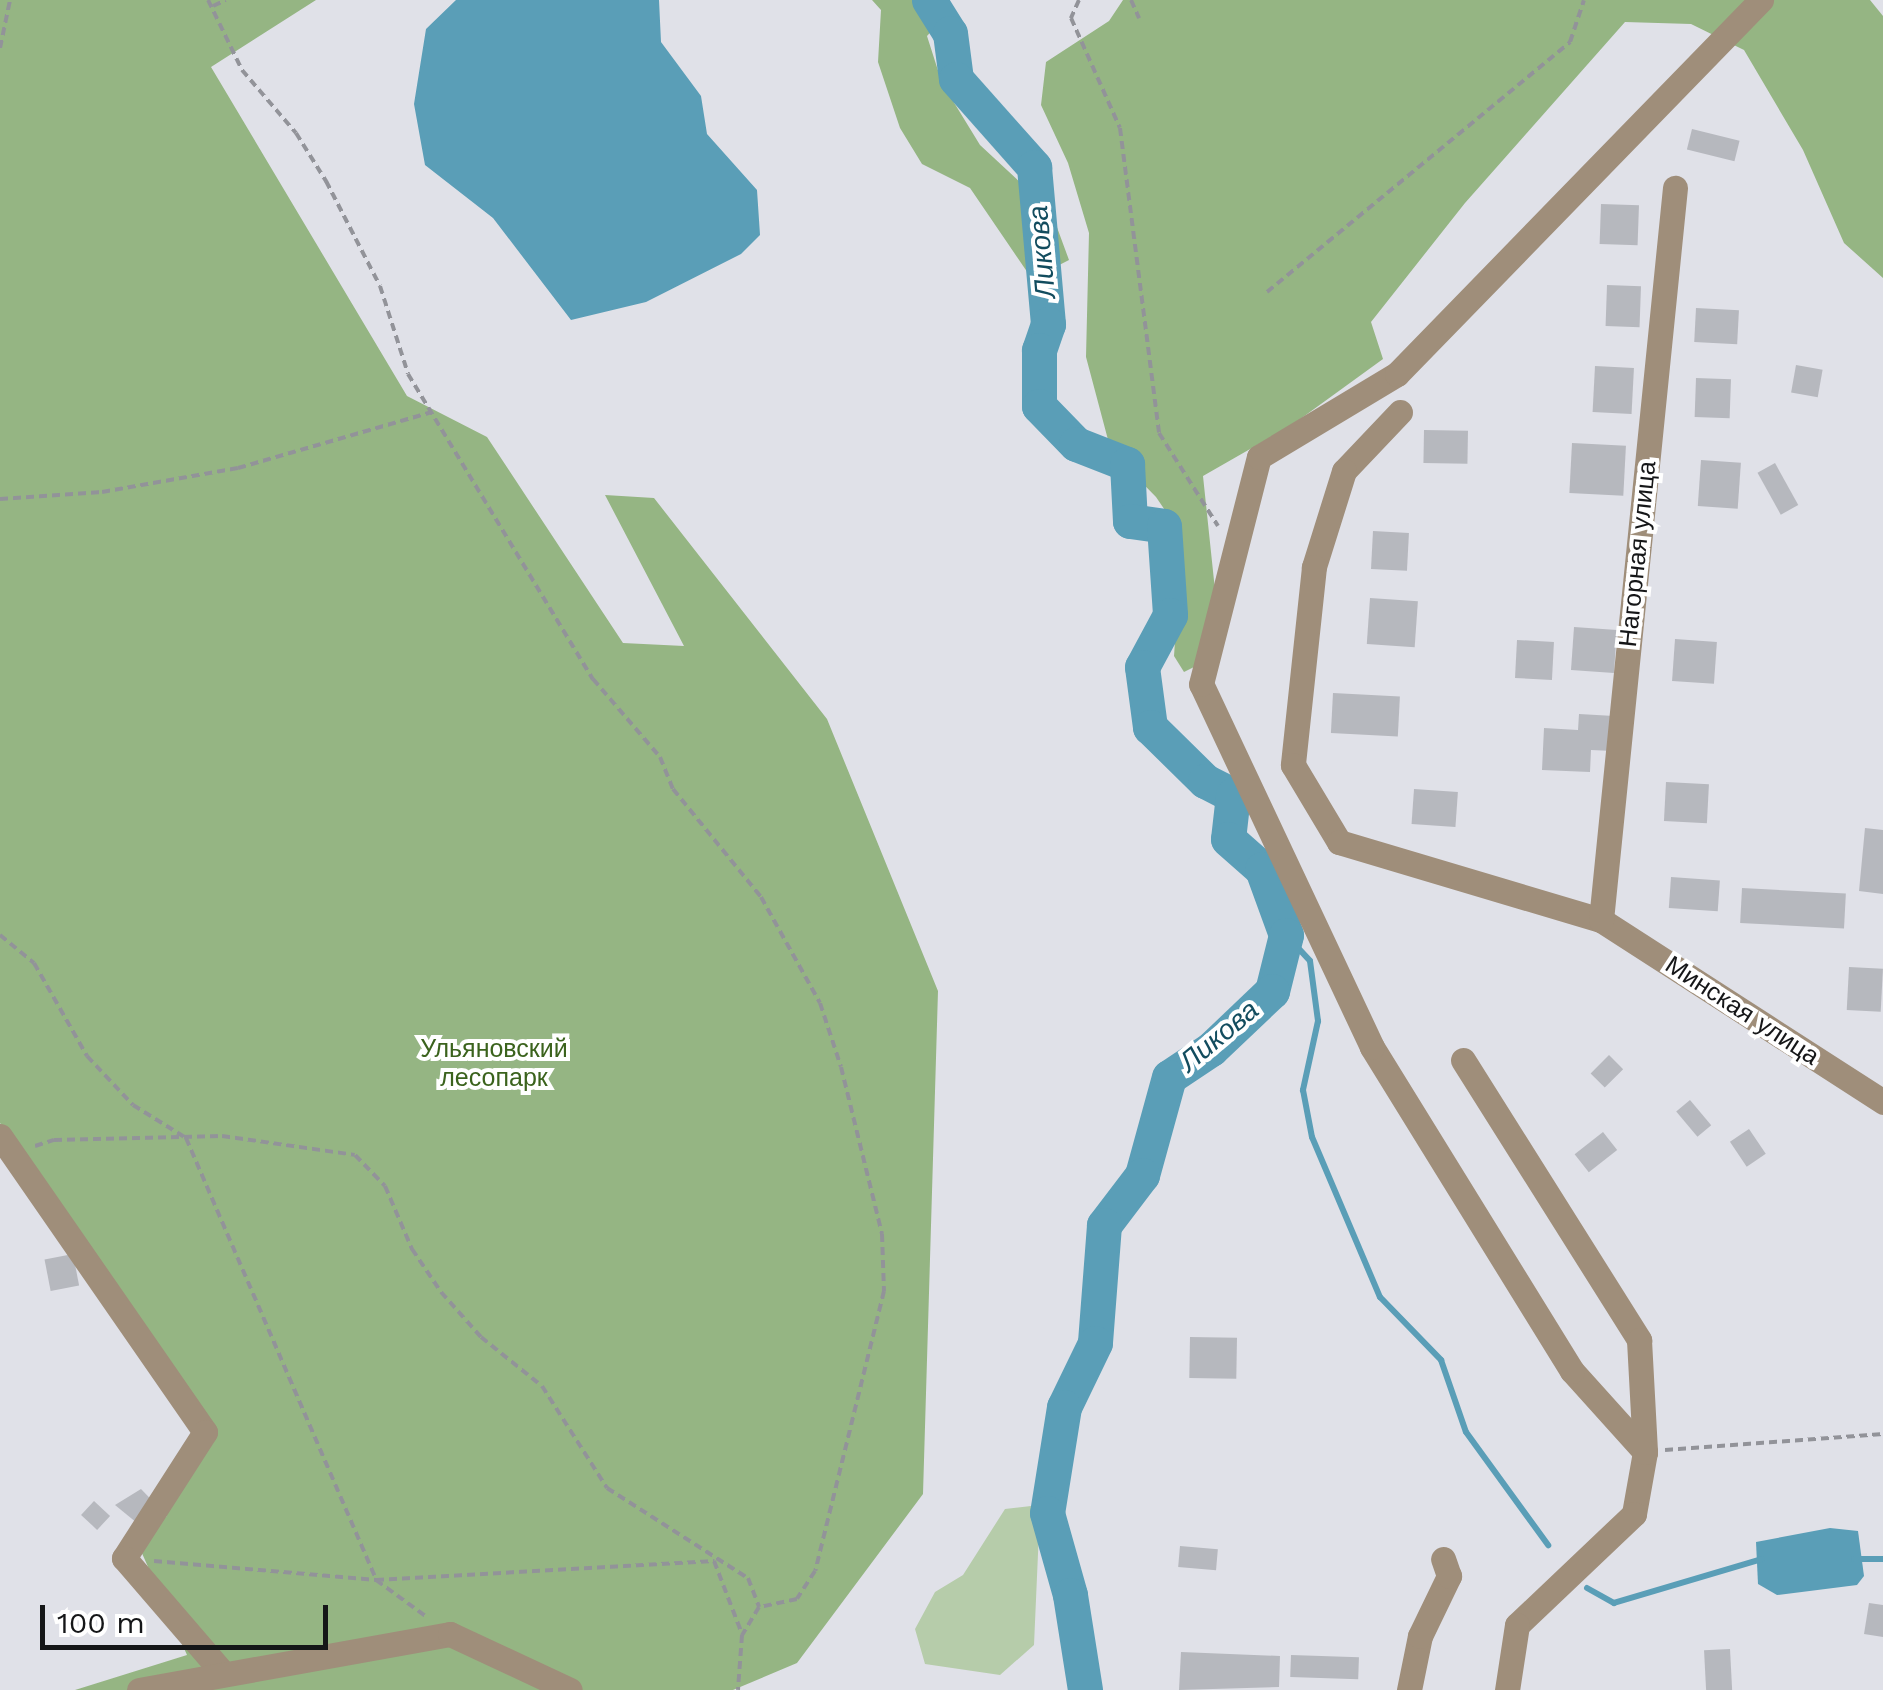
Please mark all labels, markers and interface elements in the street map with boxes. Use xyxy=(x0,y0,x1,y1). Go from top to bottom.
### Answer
water label: Ликова xyxy=(1021,204,1063,300)
street label: Нагорная улица xyxy=(1613,460,1663,648)
street label: Минская улица xyxy=(1659,950,1825,1072)
water label: Ликова xyxy=(1173,993,1265,1079)
park label: Ульяновский лесопарк xyxy=(420,1035,568,1094)
scale bar xyxy=(45,1585,332,1647)
text: 100 m xyxy=(57,1605,145,1640)

